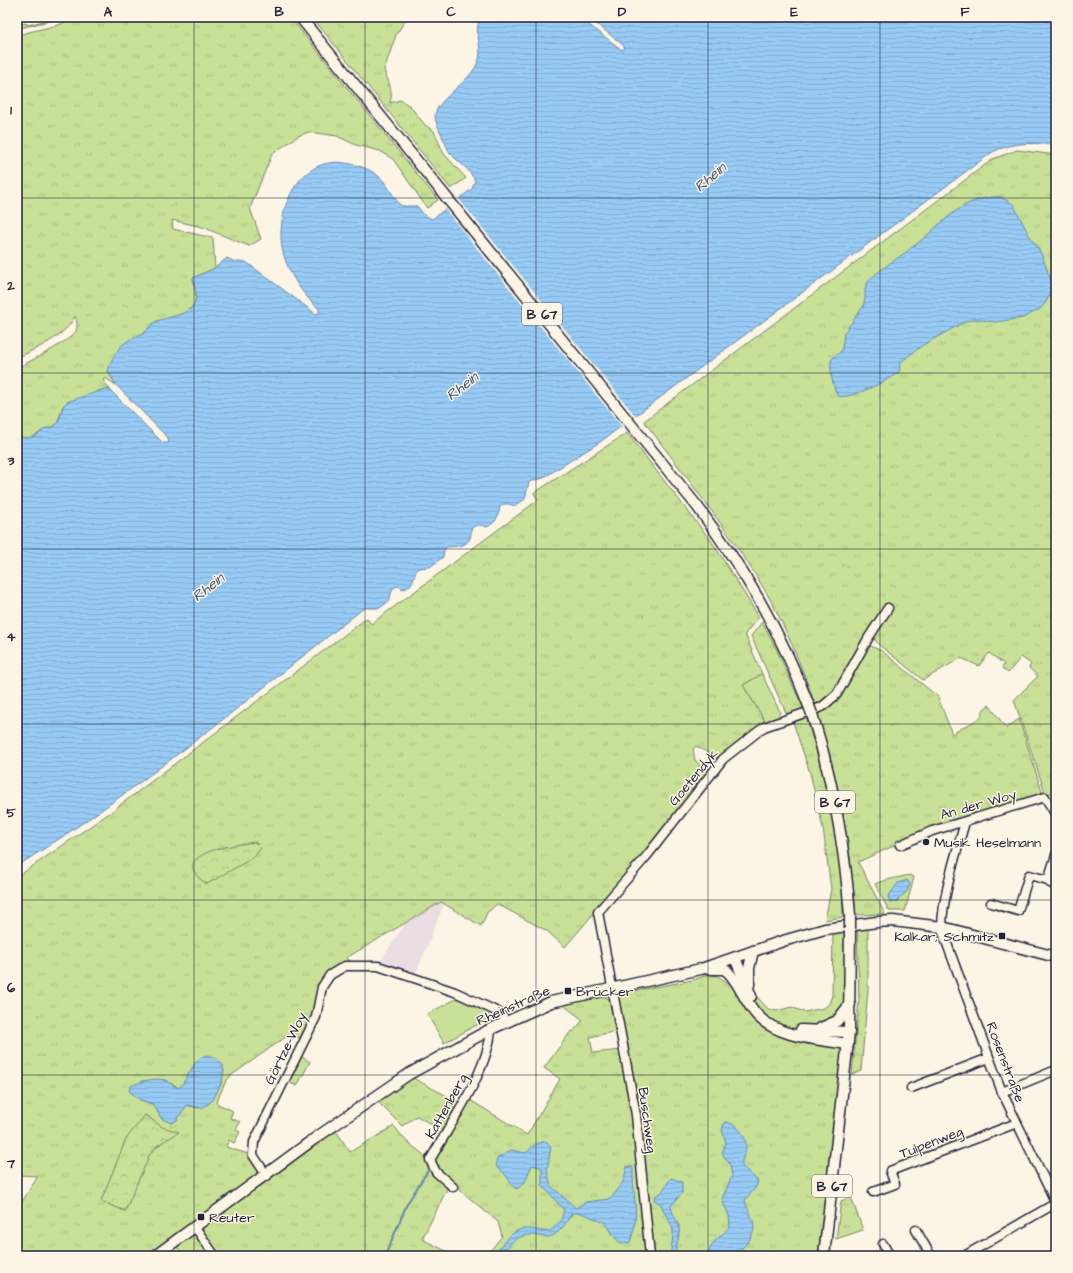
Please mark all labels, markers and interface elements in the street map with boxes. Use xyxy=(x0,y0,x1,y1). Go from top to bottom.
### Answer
text: A xyxy=(104,3,113,21)
text: B xyxy=(274,3,284,21)
text: C xyxy=(446,3,456,21)
text: D xyxy=(618,3,627,21)
text: E xyxy=(790,3,798,21)
text: F xyxy=(960,3,970,21)
text: 1 xyxy=(10,101,12,119)
water label: Rhein xyxy=(690,157,732,197)
text: 2 xyxy=(6,277,15,295)
road number: B 67 xyxy=(522,303,562,325)
water label: Rhein xyxy=(442,366,484,406)
text: 3 xyxy=(7,452,15,470)
water label: Rhein xyxy=(188,567,230,607)
text: 4 xyxy=(7,628,16,646)
street label: Goetendyk xyxy=(664,745,724,810)
street label: An der Woy xyxy=(938,784,1019,825)
road number: B 67 xyxy=(815,791,855,813)
text: 5 xyxy=(6,804,16,822)
place label: Musik Heselmann xyxy=(934,833,1041,853)
marker: Musik Heselmann xyxy=(921,837,931,847)
place label: Kalkar, Schmitz xyxy=(894,927,994,947)
marker: Kalkar, Schmitz xyxy=(997,931,1007,941)
text: 6 xyxy=(7,979,16,997)
street label: Rheinstraße xyxy=(473,981,554,1031)
place label: Brücker xyxy=(576,982,634,1002)
marker: Brücker xyxy=(563,986,573,996)
street label: Görtze-Woy xyxy=(260,1008,312,1088)
street label: Rosenstraße xyxy=(981,1019,1030,1106)
street label: Kattenberg xyxy=(421,1070,473,1143)
street label: Buschweg xyxy=(633,1086,662,1154)
street label: Tulpenweg xyxy=(897,1122,966,1164)
text: 7 xyxy=(6,1155,16,1173)
road number: B 67 xyxy=(812,1175,852,1197)
place label: Reuter xyxy=(209,1208,255,1228)
marker: Reuter xyxy=(196,1212,206,1222)

